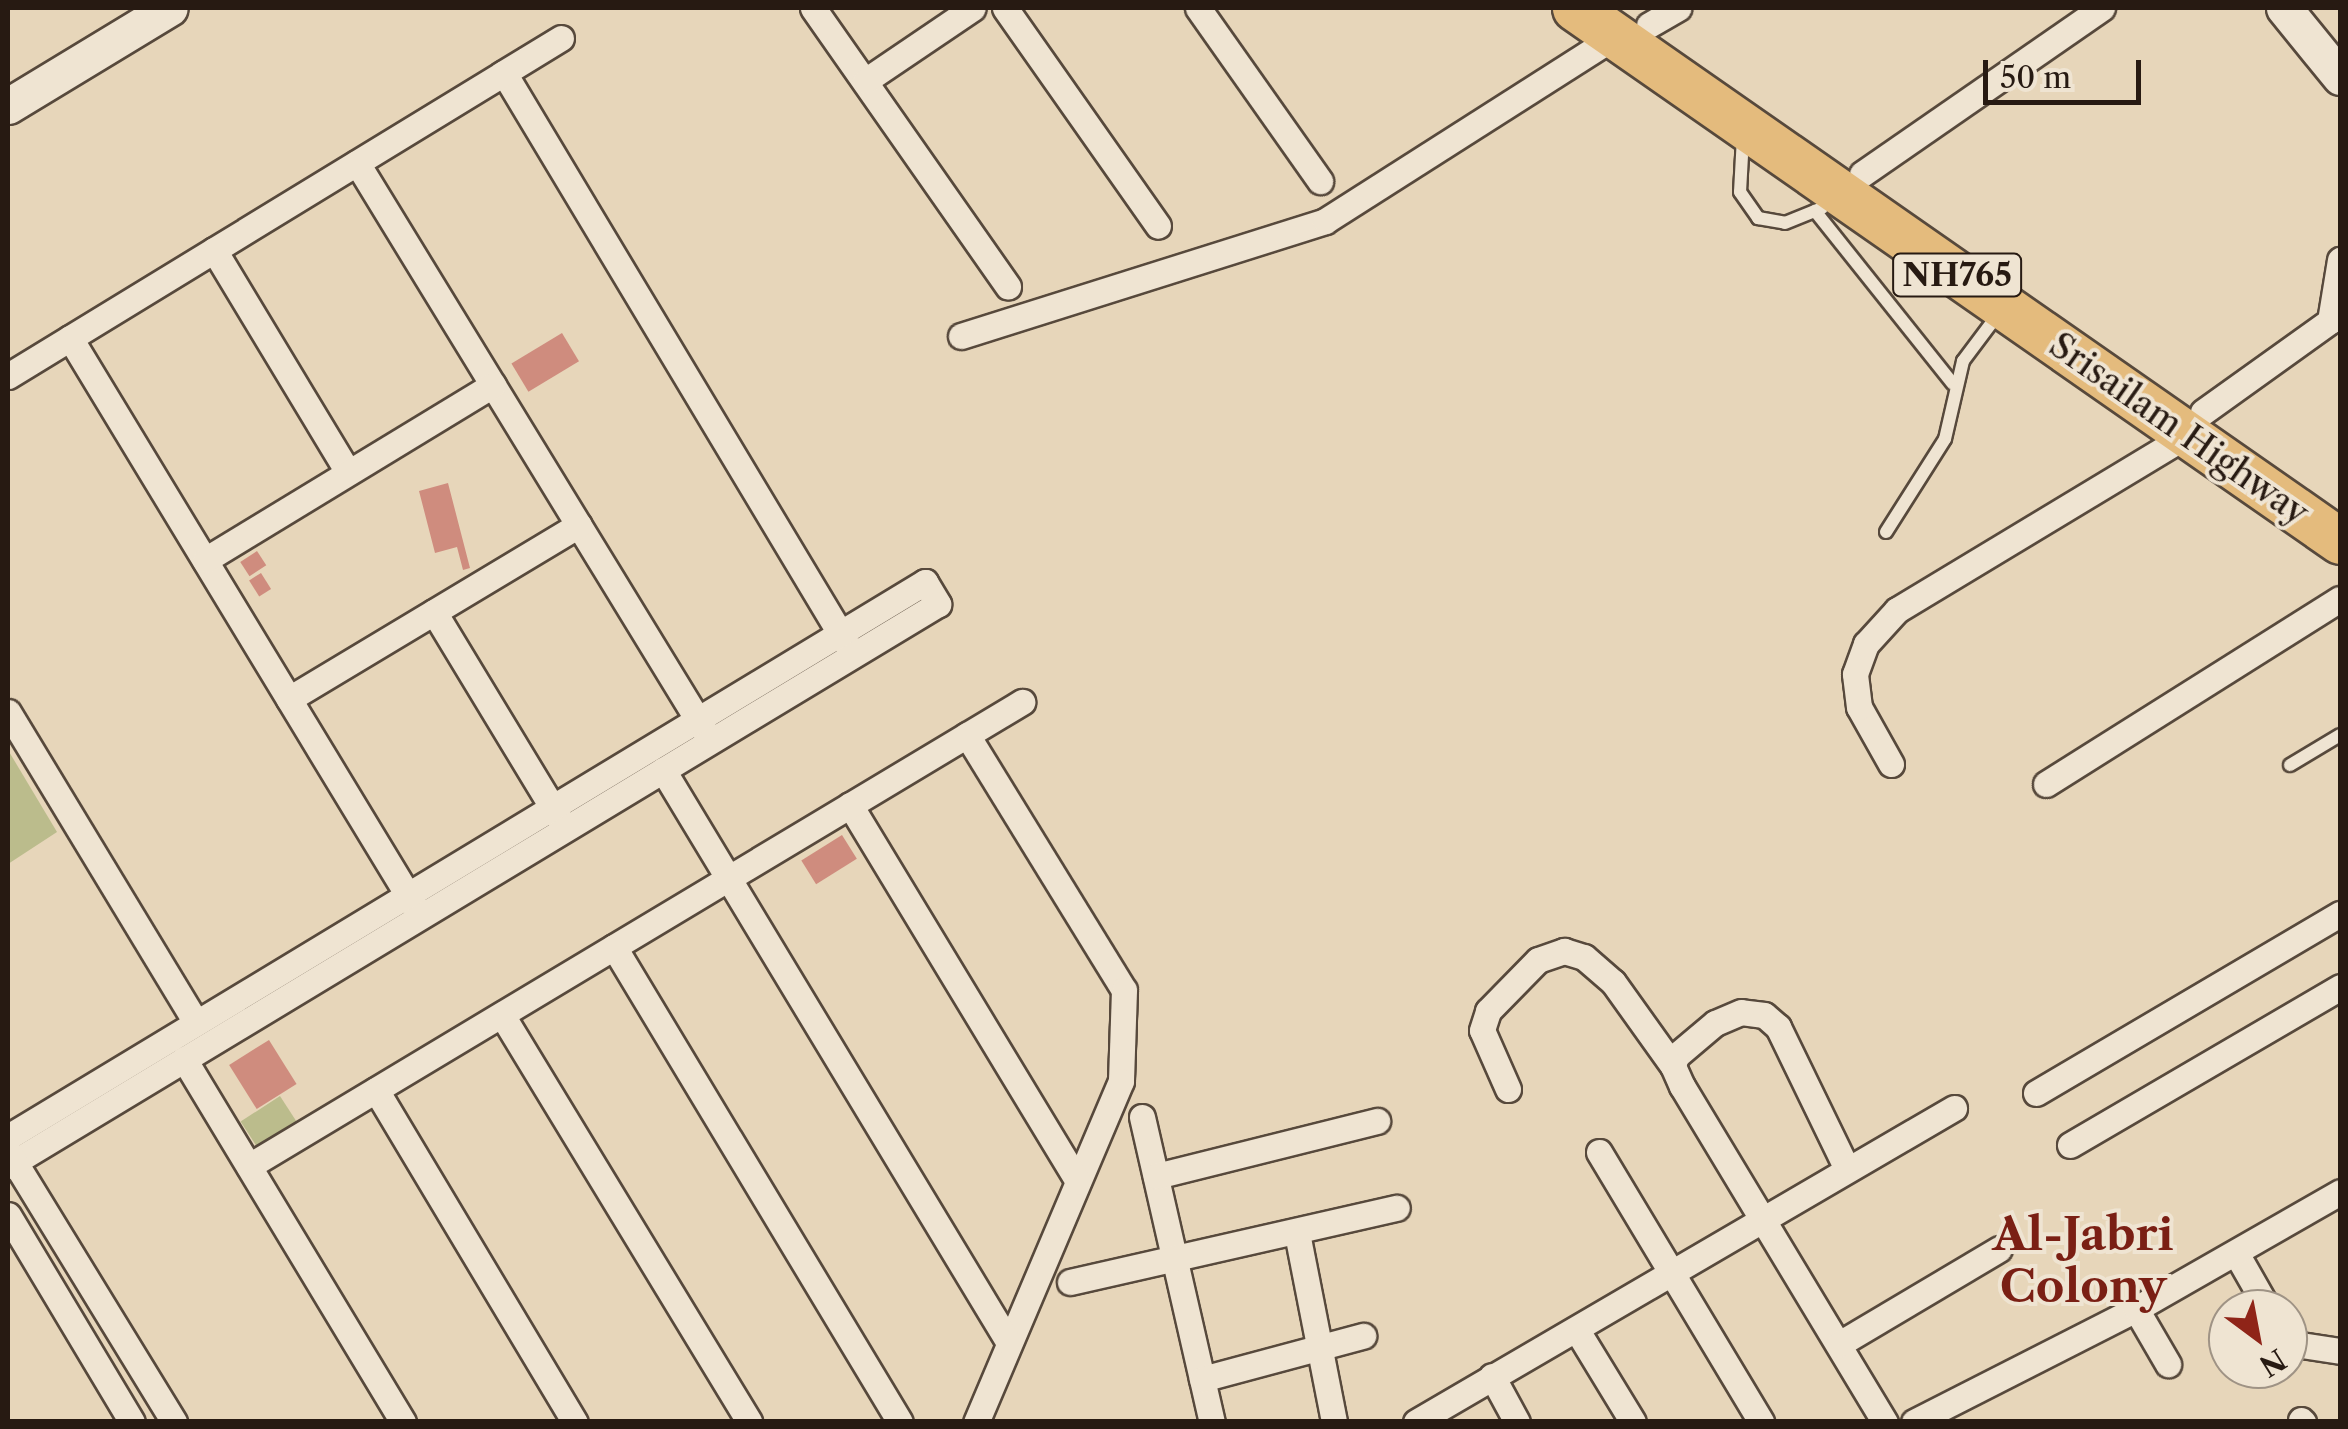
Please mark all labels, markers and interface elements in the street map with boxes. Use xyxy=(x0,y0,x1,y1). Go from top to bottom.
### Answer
scale bar xyxy=(1988,40,2146,102)
text: 50 m xyxy=(2000,59,2071,96)
road number: NH765 xyxy=(1892,248,2022,302)
street label: Srisailam Highway xyxy=(2041,324,2317,534)
district label: Al-Jabri Colony xyxy=(1992,1208,2174,1314)
north arrow xyxy=(2208,1289,2308,1389)
text: N xyxy=(2254,1342,2292,1384)

